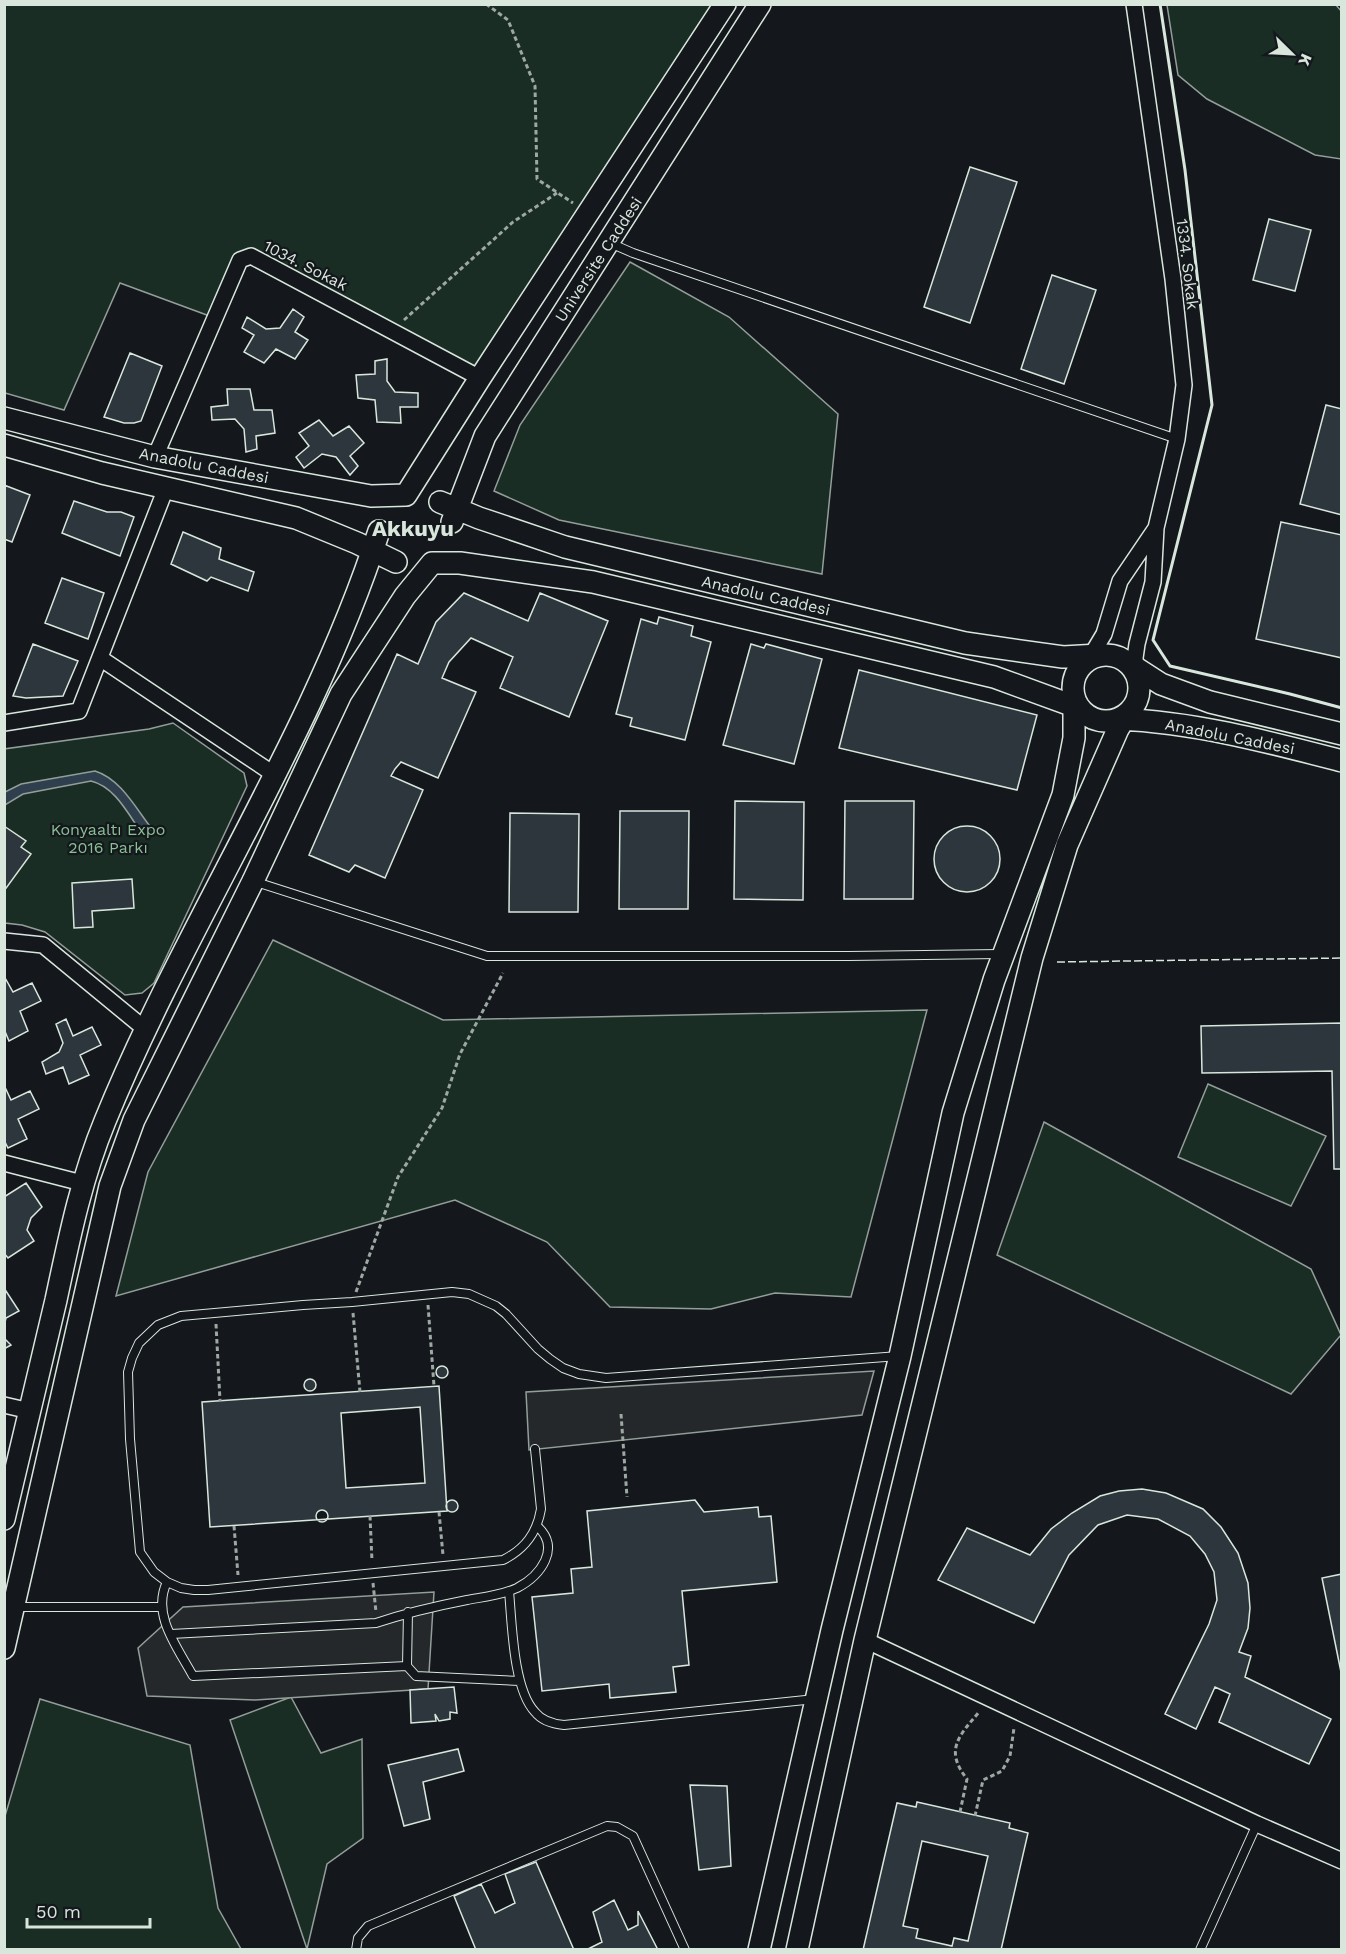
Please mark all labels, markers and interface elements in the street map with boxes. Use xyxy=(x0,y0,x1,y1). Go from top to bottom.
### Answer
north arrow xyxy=(1262,24,1322,84)
text: K xyxy=(1294,51,1316,69)
street label: Universite Caddesi xyxy=(551,193,646,325)
street label: 1334. Sokak xyxy=(1173,218,1202,310)
street label: 1034. Sokak xyxy=(261,236,351,295)
street label: Anadolu Caddesi xyxy=(138,444,270,487)
district label: Akkuyu xyxy=(372,516,454,541)
street label: Anadolu Caddesi xyxy=(700,571,832,620)
street label: Anadolu Caddesi xyxy=(1164,715,1296,758)
park label: Konyaaltı Expo 2016 Parkı xyxy=(51,820,165,857)
scale bar xyxy=(27,1891,150,1929)
text: 50 m xyxy=(36,1901,81,1922)

